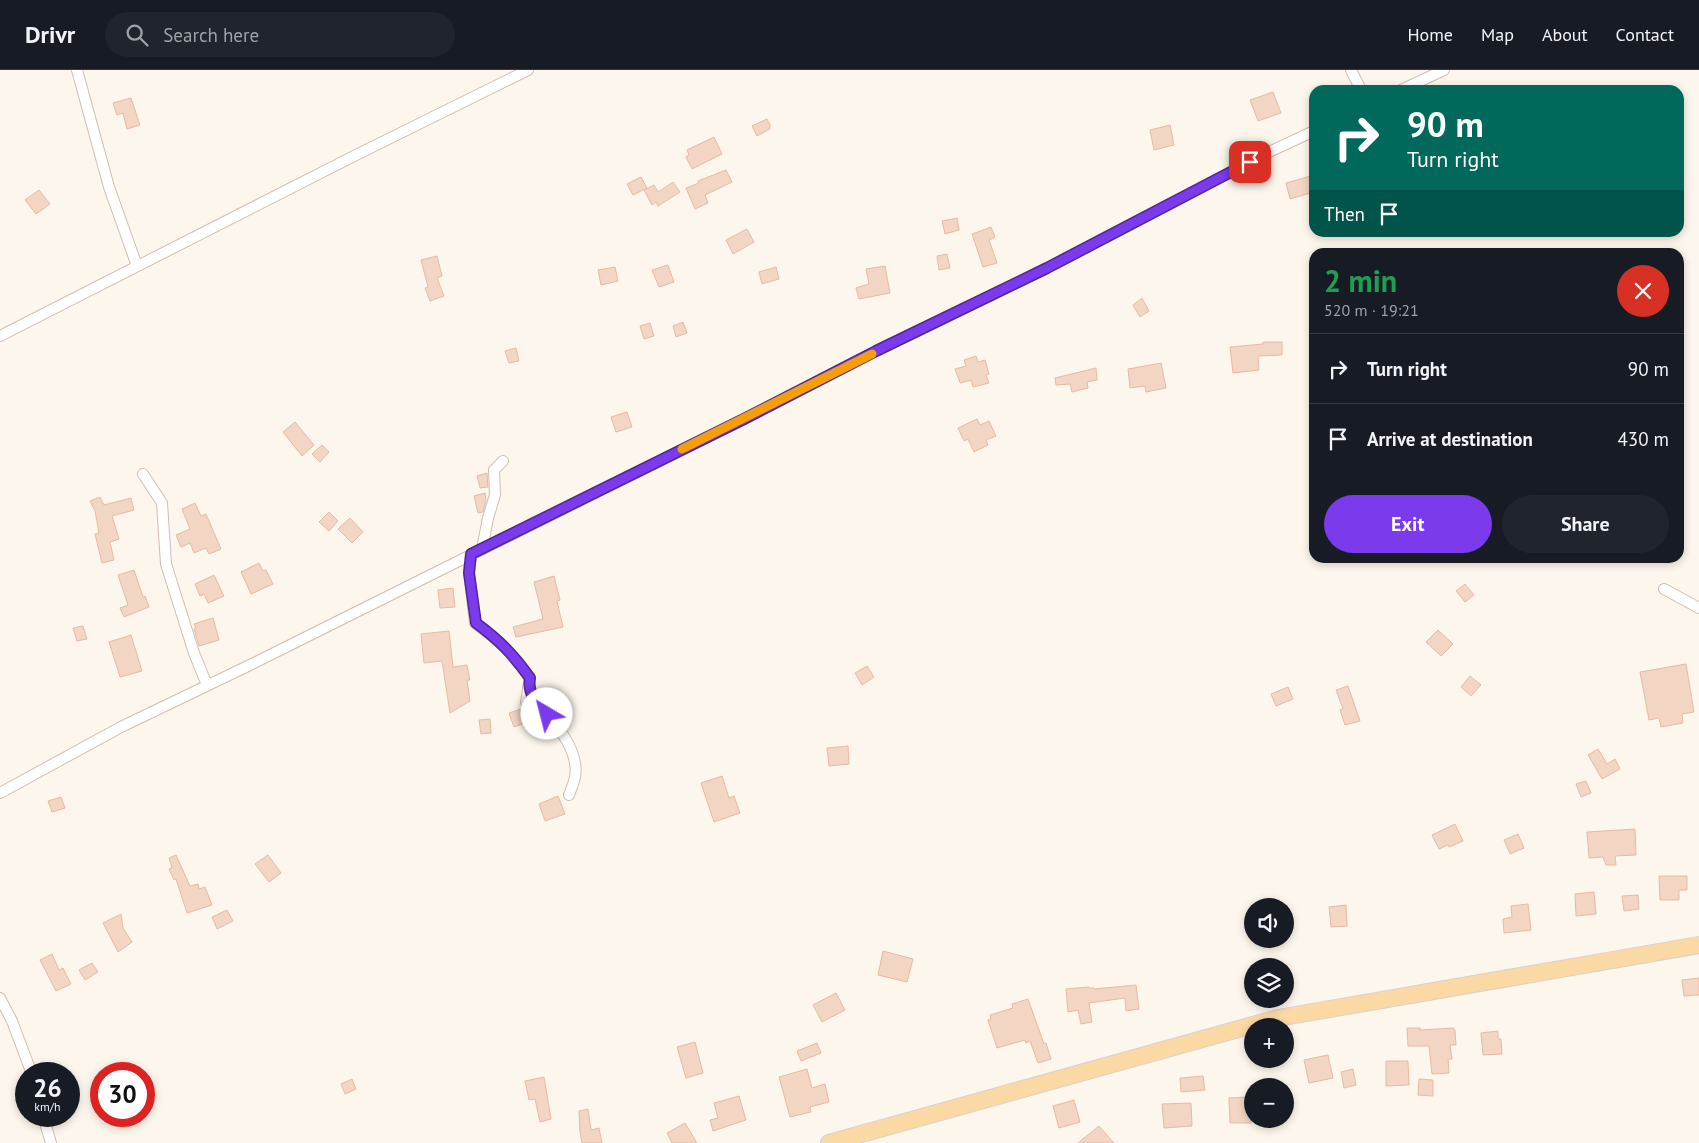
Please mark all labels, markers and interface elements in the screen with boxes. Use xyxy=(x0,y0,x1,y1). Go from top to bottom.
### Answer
search box xyxy=(105,12,455,57)
text: Drivr xyxy=(25,19,75,50)
icon: search xyxy=(123,21,151,49)
text: Search here xyxy=(163,23,259,47)
text: Home xyxy=(1407,23,1453,46)
text: Map xyxy=(1481,23,1514,46)
text: About xyxy=(1542,23,1588,46)
text: Contact xyxy=(1616,23,1674,46)
text: 90 m xyxy=(1407,101,1484,147)
icon: right xyxy=(1324,105,1389,170)
pin xyxy=(1229,141,1271,183)
text: Turn right xyxy=(1407,145,1499,173)
icon: arrive xyxy=(1236,148,1264,176)
icon: arrive xyxy=(1375,200,1403,228)
text: Then xyxy=(1324,202,1365,226)
text: 2 min xyxy=(1324,261,1397,300)
button: close xyxy=(1617,265,1669,317)
text: 520 m · 19:21 xyxy=(1324,300,1419,320)
icon: right xyxy=(1324,355,1352,383)
text: Turn right xyxy=(1367,357,1447,381)
text: 90 m xyxy=(1628,357,1669,381)
icon: arrive xyxy=(1324,425,1352,453)
text: Arrive at destination xyxy=(1367,427,1533,451)
text: 430 m xyxy=(1617,427,1669,451)
button: Exit xyxy=(1324,495,1492,553)
button: Share xyxy=(1502,495,1669,553)
position arrow xyxy=(520,687,572,739)
map controls xyxy=(1244,898,1294,1128)
button: sound xyxy=(1244,898,1294,948)
button: layers xyxy=(1244,958,1294,1008)
button: + xyxy=(1244,1018,1294,1068)
speed limit sign: 30 xyxy=(90,1062,155,1127)
text: 26 xyxy=(33,1072,62,1104)
button: − xyxy=(1244,1078,1294,1128)
text: km/h xyxy=(34,1099,61,1114)

